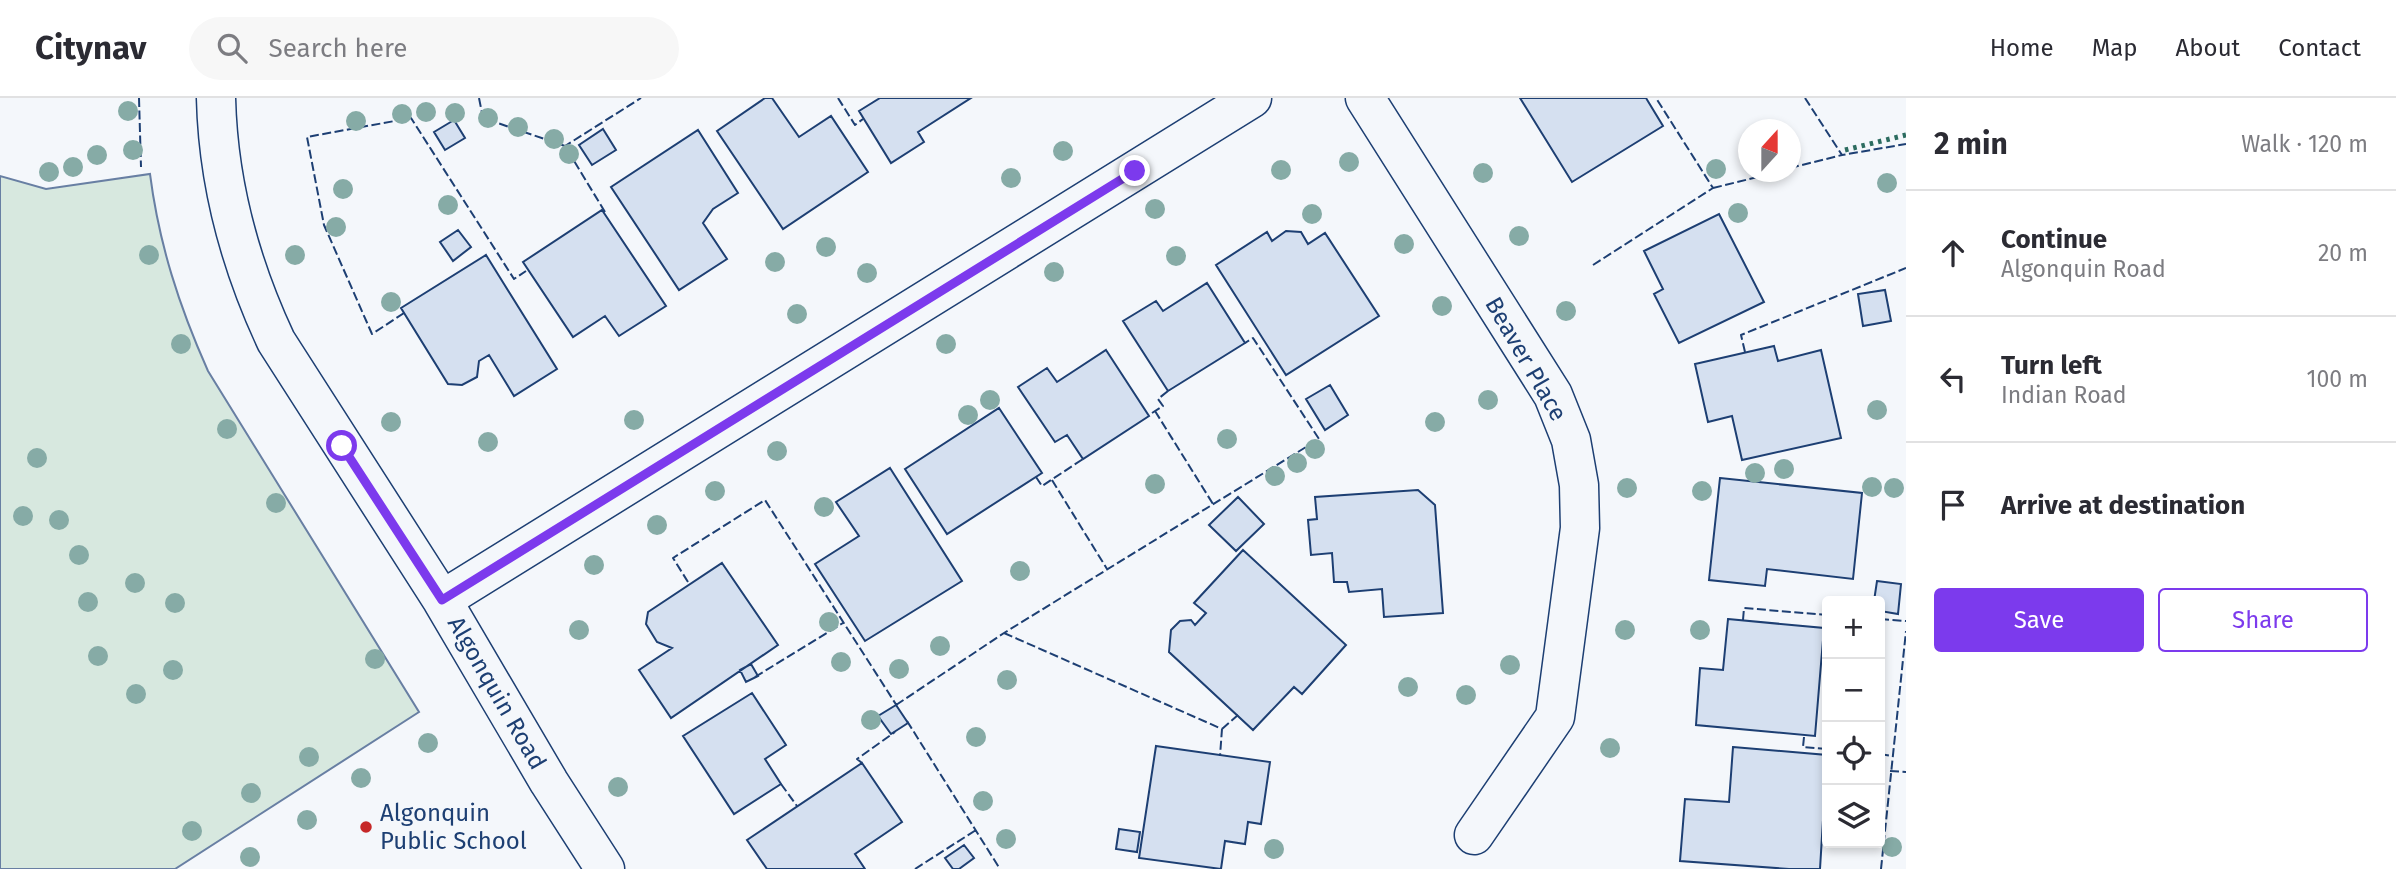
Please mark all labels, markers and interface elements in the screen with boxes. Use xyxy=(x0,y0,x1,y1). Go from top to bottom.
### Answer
search box xyxy=(189,17,679,80)
text: Citynav xyxy=(35,28,147,68)
icon: search xyxy=(213,29,251,67)
text: Search here xyxy=(269,33,407,64)
text: Home xyxy=(1990,34,2054,62)
text: Map xyxy=(2092,34,2138,62)
text: About xyxy=(2176,34,2240,62)
text: Contact xyxy=(2278,34,2361,62)
north arrow xyxy=(1738,119,1801,182)
text: 2 min xyxy=(1934,126,2008,162)
text: Walk · 120 m xyxy=(2241,130,2368,158)
route end xyxy=(1119,155,1150,186)
text: Continue xyxy=(2001,224,2107,255)
icon: ahead xyxy=(1934,234,1972,272)
text: 20 m xyxy=(2318,239,2368,267)
text: Algonquin Road xyxy=(2001,255,2166,283)
street label: Beaver Place xyxy=(1479,292,1573,426)
text: Turn left xyxy=(2001,350,2102,381)
icon: left xyxy=(1934,360,1972,398)
text: 100 m xyxy=(2307,365,2368,393)
text: Indian Road xyxy=(2001,381,2127,409)
route start xyxy=(326,430,357,461)
icon: arrive xyxy=(1934,486,1972,524)
text: Arrive at destination xyxy=(2001,490,2245,521)
button: Save xyxy=(1934,588,2144,652)
button: Share xyxy=(2158,588,2368,652)
map controls xyxy=(1822,596,1885,848)
button: + xyxy=(1822,596,1885,659)
street label: Algonquin Road xyxy=(442,612,552,774)
button: − xyxy=(1822,659,1885,722)
button: locate xyxy=(1822,722,1885,785)
button: layers xyxy=(1822,785,1885,848)
place label: Algonquin Public School xyxy=(380,799,527,855)
marker: Algonquin Public School xyxy=(358,819,374,835)

